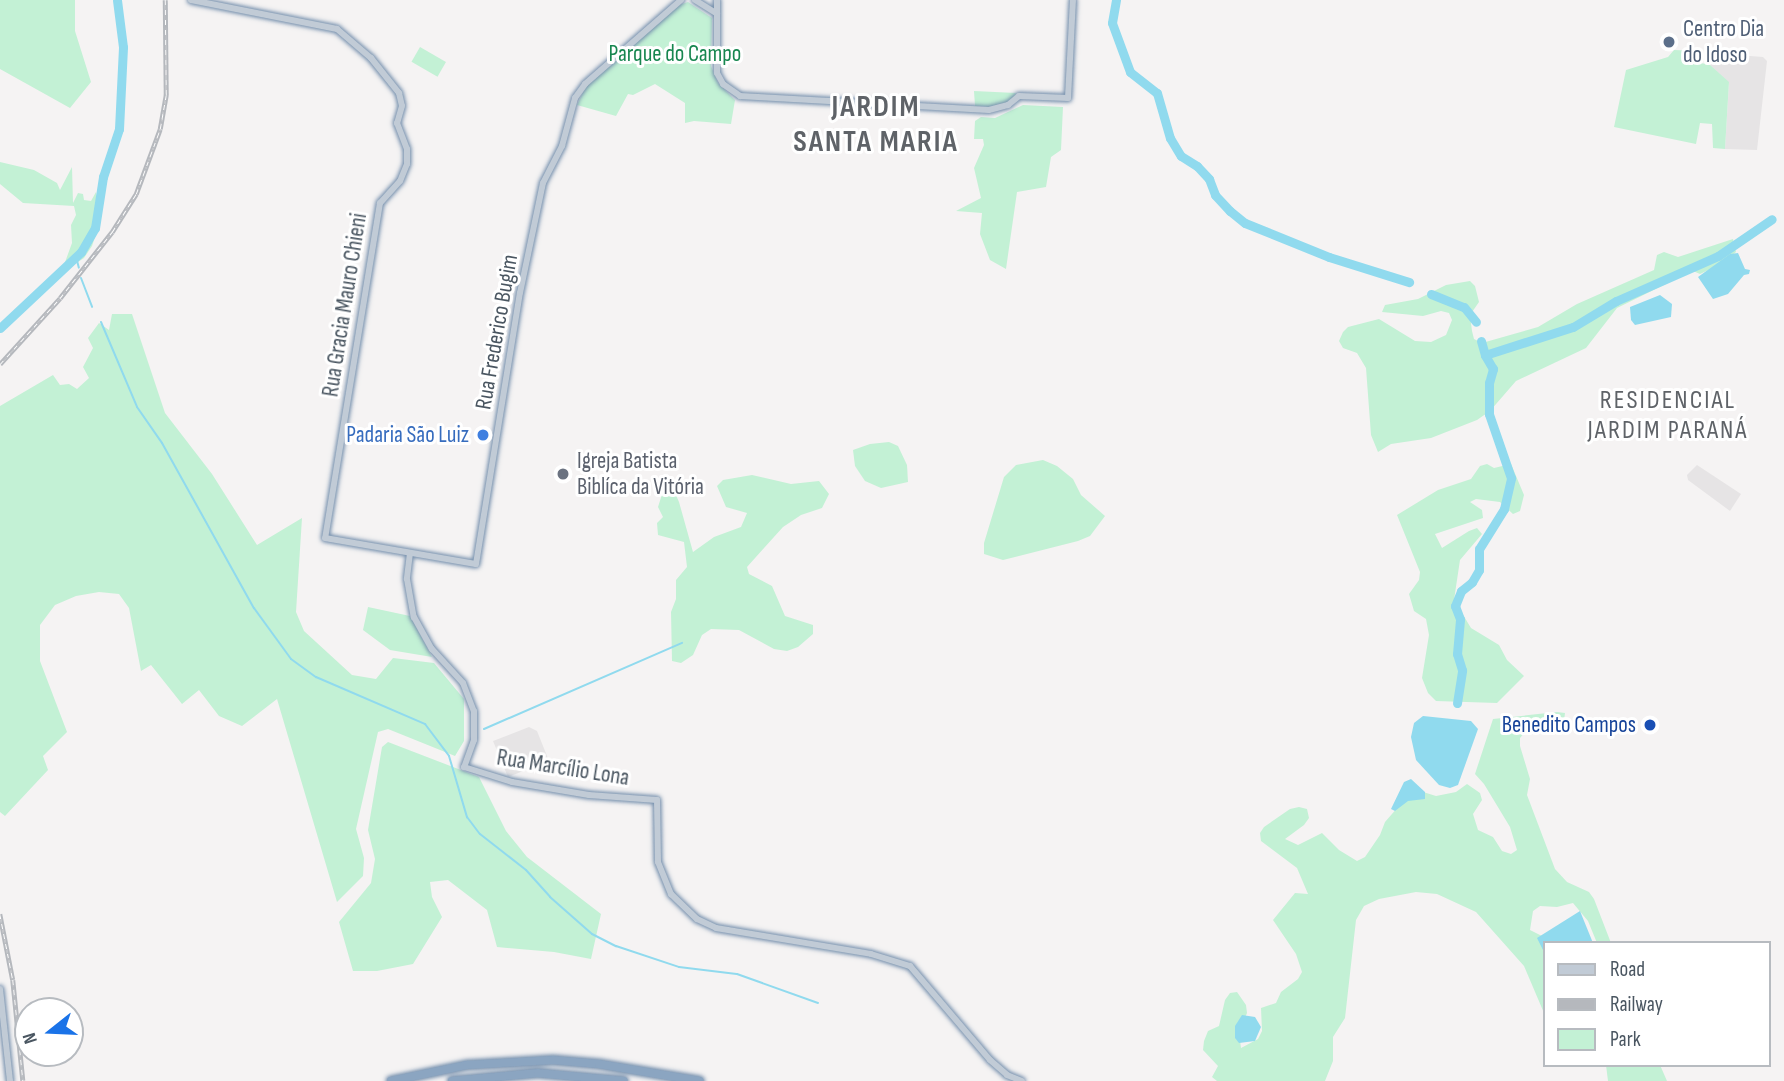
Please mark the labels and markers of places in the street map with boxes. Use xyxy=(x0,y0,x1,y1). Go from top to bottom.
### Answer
place label: Centro Dia do Idoso xyxy=(1683,15,1764,69)
marker: Centro Dia do Idoso xyxy=(1661,34,1677,50)
place label: Padaria São Luiz xyxy=(346,421,469,449)
marker: Padaria São Luiz xyxy=(475,427,491,443)
place label: Igreja Batista Biblíca da Vitória xyxy=(577,447,704,501)
marker: Igreja Batista Biblíca da Vitória xyxy=(555,466,571,482)
place label: Benedito Campos xyxy=(1502,711,1636,739)
marker: Benedito Campos xyxy=(1642,717,1658,733)

